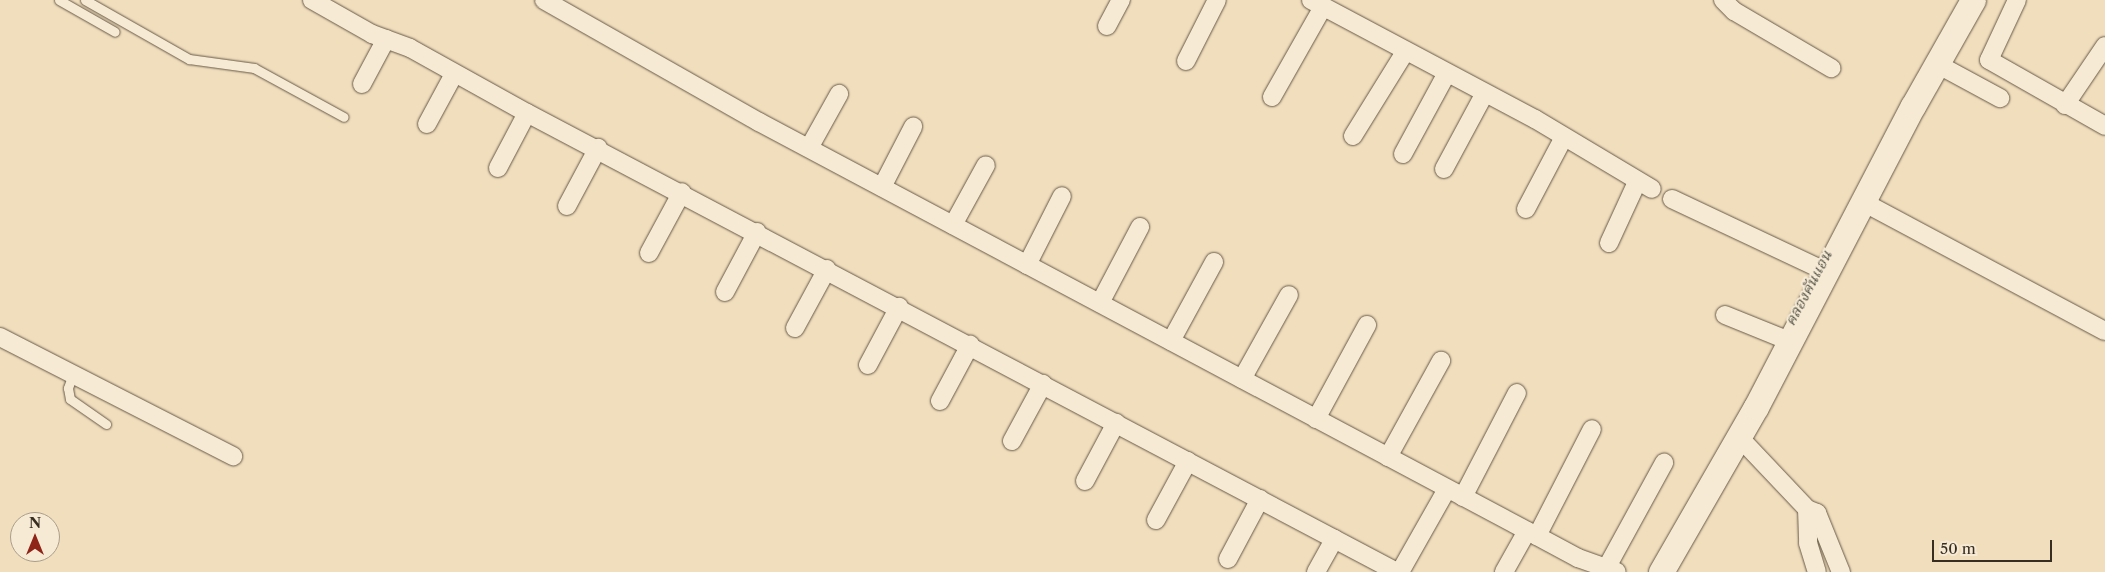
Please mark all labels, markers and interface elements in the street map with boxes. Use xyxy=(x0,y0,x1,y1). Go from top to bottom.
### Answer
water label: คลองคันแอน xyxy=(1781,247,1835,329)
north arrow xyxy=(10,512,60,562)
text: N xyxy=(29,514,41,532)
scale bar xyxy=(1935,530,2055,562)
text: 50 m xyxy=(1940,539,1976,558)

